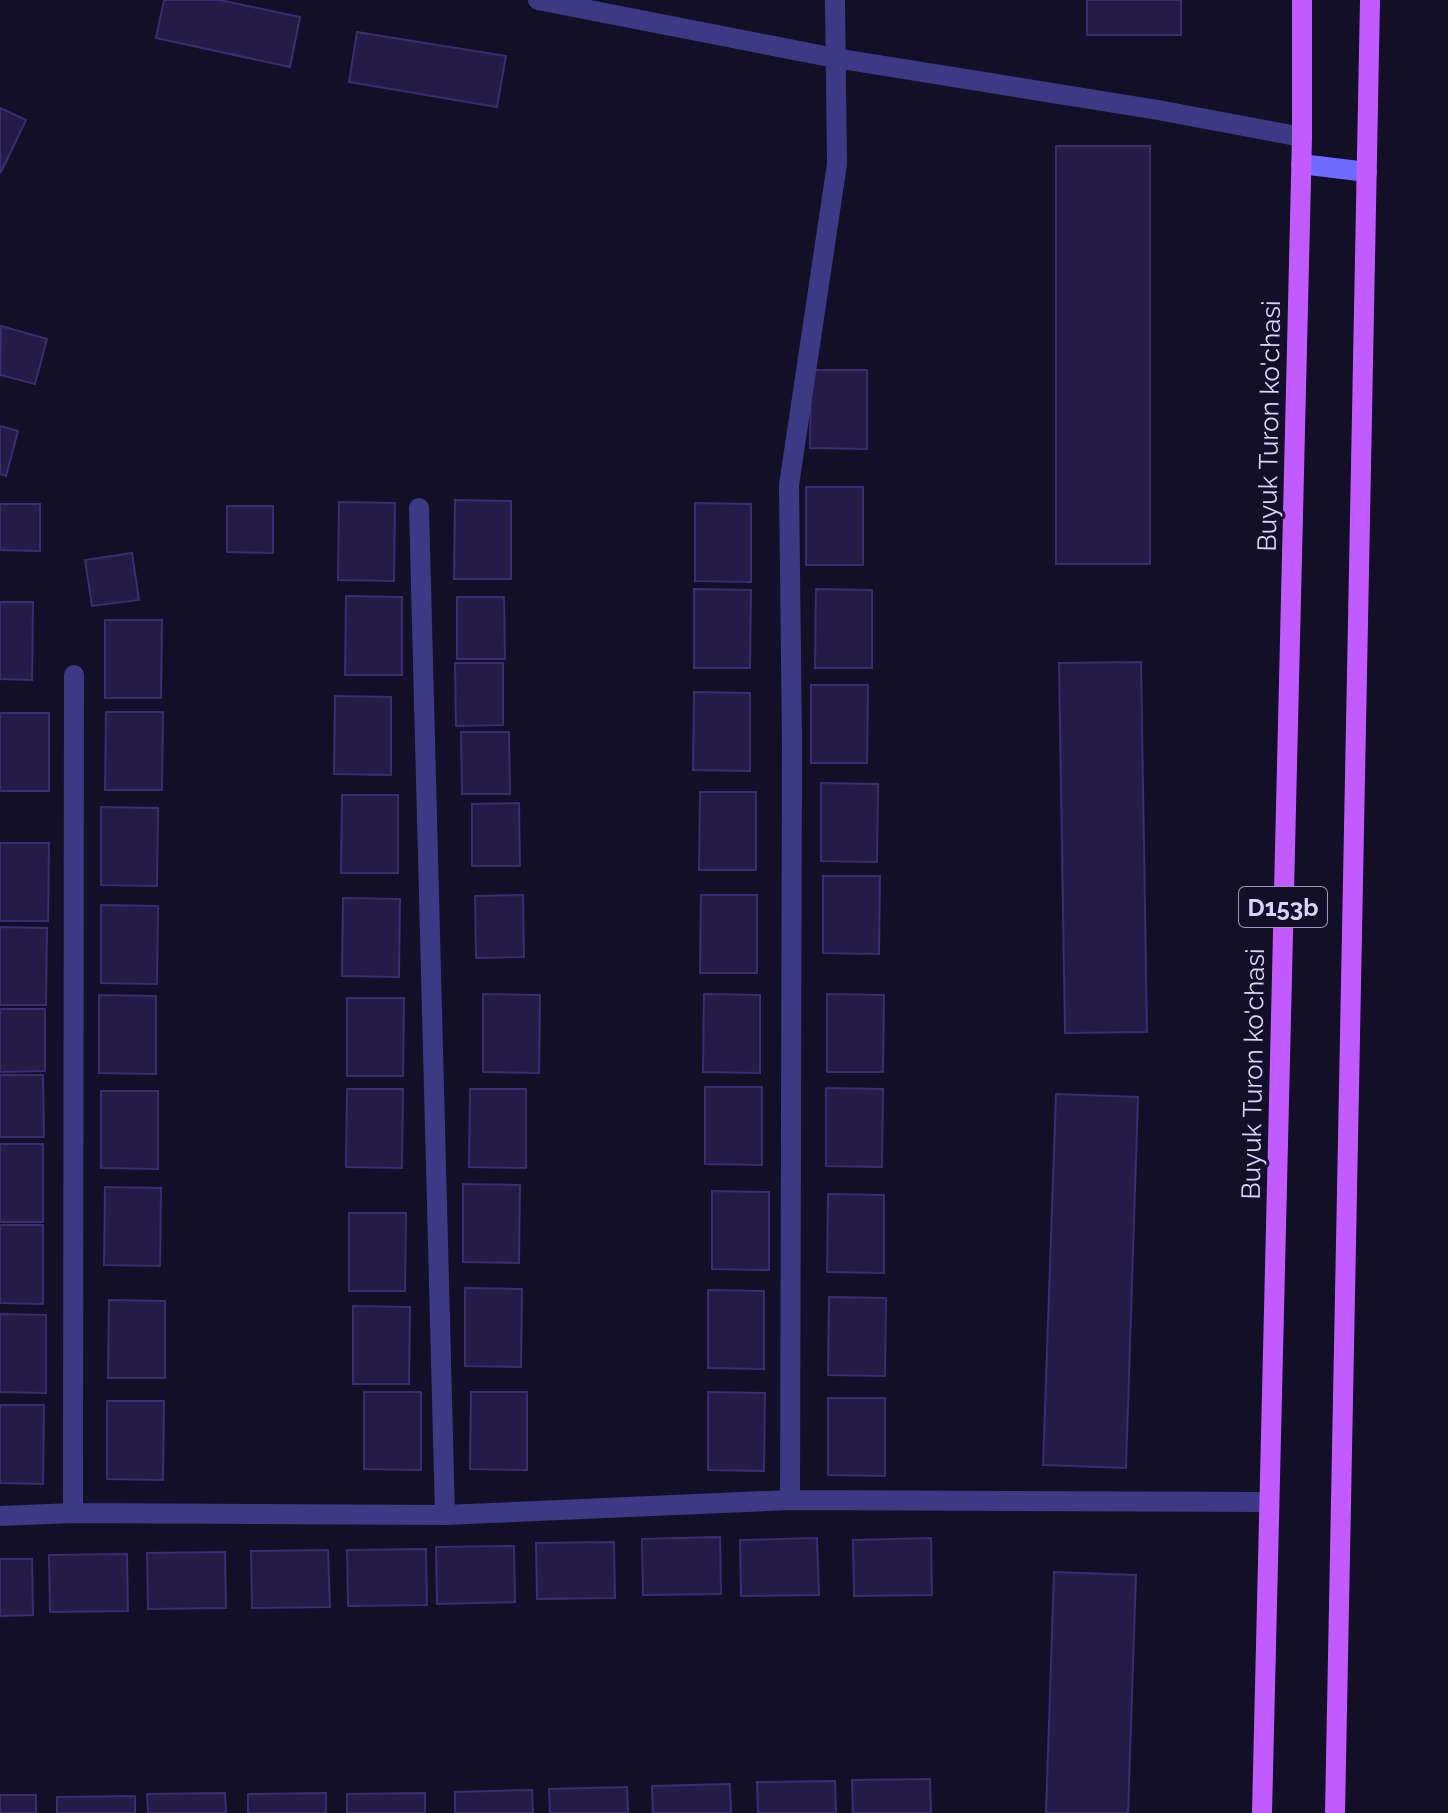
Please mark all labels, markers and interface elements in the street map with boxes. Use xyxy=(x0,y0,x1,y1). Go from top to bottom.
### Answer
street label: Buyuk Turon ko'chasi xyxy=(1252,300,1286,552)
road number: D153b xyxy=(1239,887,1327,927)
street label: Buyuk Turon ko'chasi xyxy=(1236,948,1270,1200)

